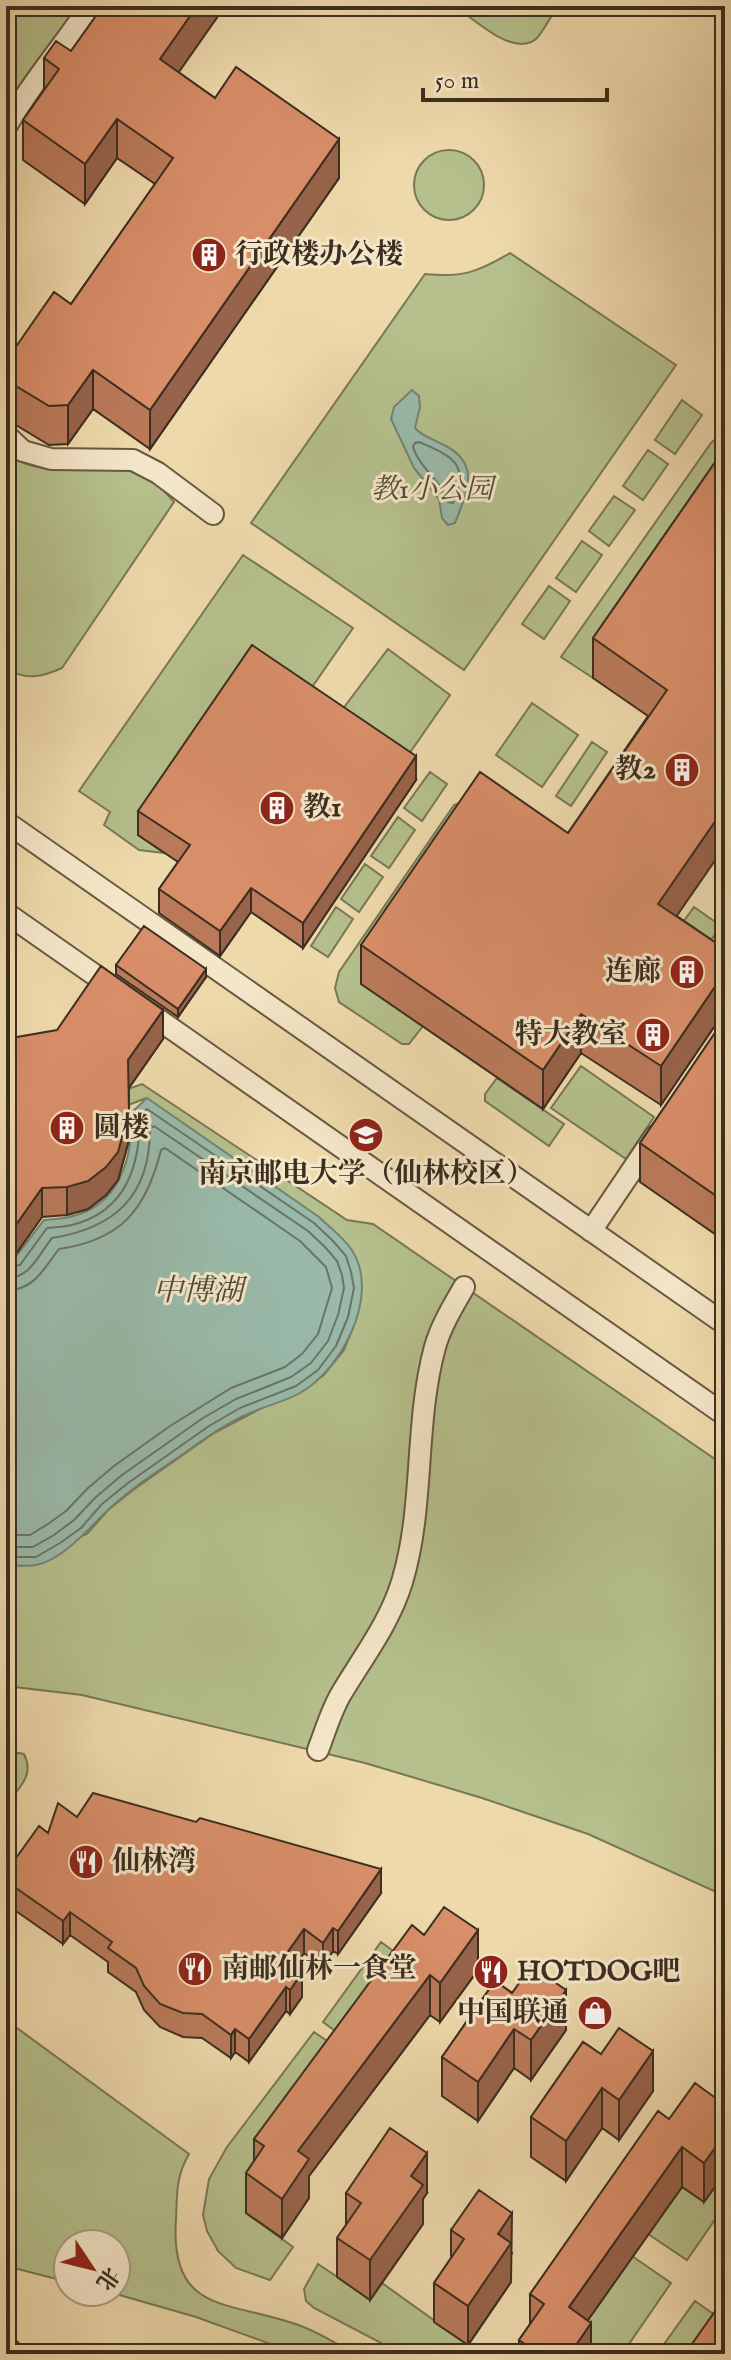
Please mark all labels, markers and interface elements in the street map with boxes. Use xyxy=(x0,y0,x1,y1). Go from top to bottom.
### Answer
scale bar xyxy=(423,52,607,102)
text: 50 m xyxy=(435,66,479,97)
building icon: 行政楼办公楼 xyxy=(190,236,228,274)
place label: 行政楼办公楼 xyxy=(235,238,403,273)
park label: 教1小公园 xyxy=(371,473,497,508)
building icon: 教2 xyxy=(663,751,701,789)
place label: 教2 xyxy=(615,753,656,788)
building icon: 教1 xyxy=(258,789,296,827)
place label: 教1 xyxy=(303,791,341,826)
building icon: 连廊 xyxy=(668,953,706,991)
place label: 连廊 xyxy=(605,955,661,990)
building icon: 特大教室 xyxy=(634,1016,672,1054)
place label: 特大教室 xyxy=(515,1018,627,1053)
building icon: 圆楼 xyxy=(48,1109,86,1147)
place label: 圆楼 xyxy=(93,1111,149,1146)
school or university icon: 南京邮电大学（仙林校区） xyxy=(347,1116,385,1154)
place label: 南京邮电大学（仙林校区） xyxy=(198,1157,534,1192)
water label: 中博湖 xyxy=(153,1273,248,1311)
restaurant icon: 仙林湾 xyxy=(67,1843,105,1881)
place label: 仙林湾 xyxy=(112,1845,196,1880)
restaurant icon: 南邮仙林一食堂 xyxy=(176,1950,214,1988)
place label: 南邮仙林一食堂 xyxy=(221,1952,417,1987)
restaurant icon: HOTDOG吧 xyxy=(472,1953,510,1991)
place label: HOTDOG吧 xyxy=(517,1955,680,1990)
shop icon: 中国联通 xyxy=(576,1994,614,2032)
place label: 中国联通 xyxy=(457,1996,569,2031)
north arrow xyxy=(52,2228,132,2308)
text: 北 xyxy=(89,2261,125,2295)

